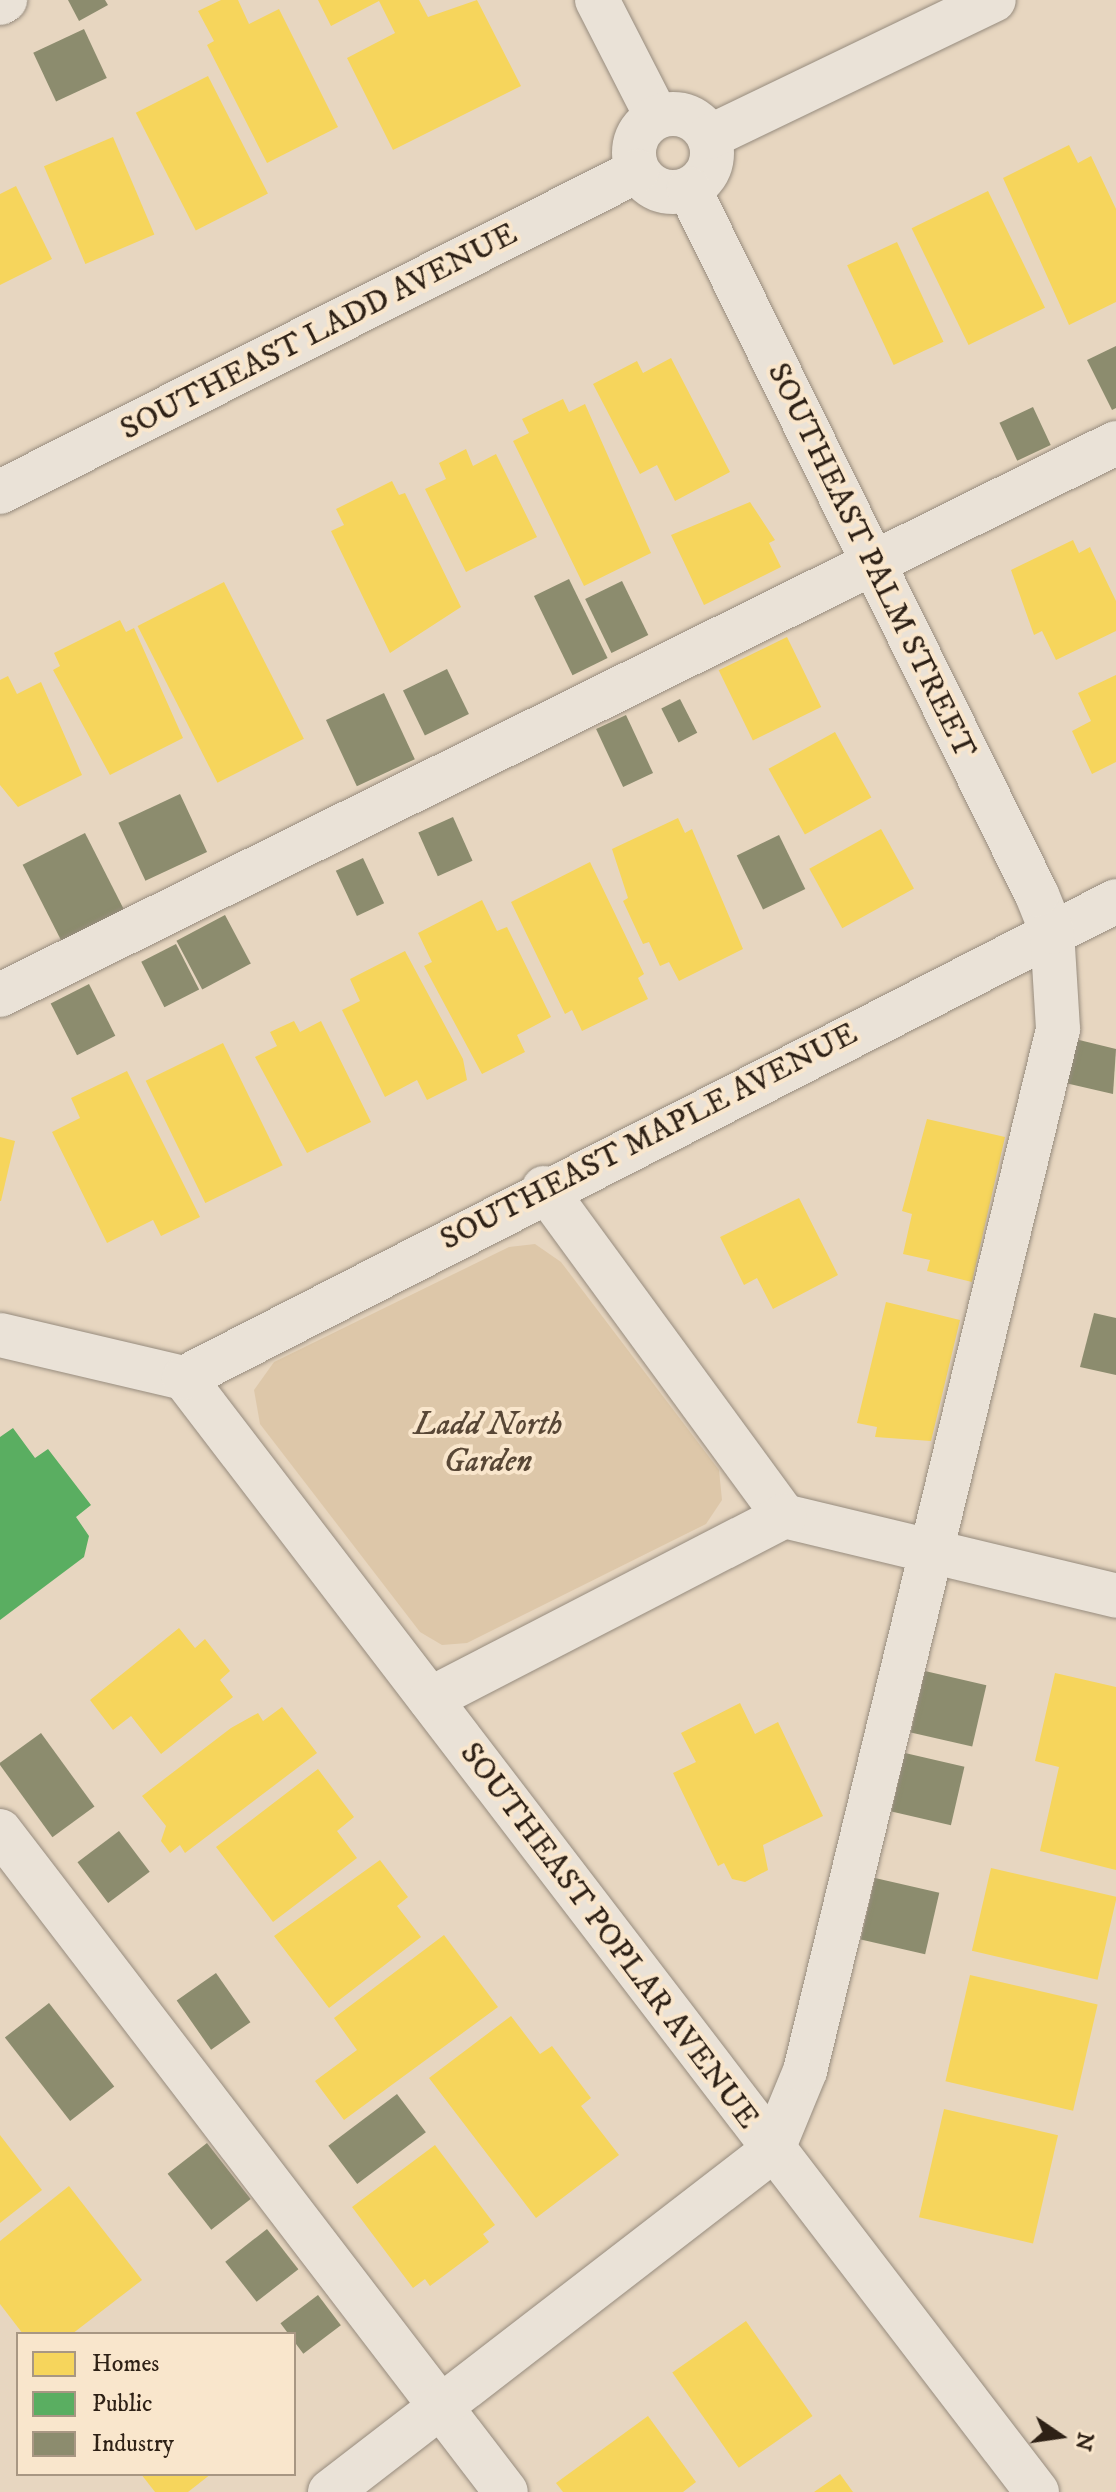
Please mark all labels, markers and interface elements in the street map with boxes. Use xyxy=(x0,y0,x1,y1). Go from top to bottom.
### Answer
street label: SOUTHEAST LADD AVENUE xyxy=(114,215,524,449)
street label: SOUTHEAST PALM STREET xyxy=(758,357,984,765)
street label: SOUTHEAST MAPLE AVENUE xyxy=(434,1015,864,1259)
park label: Ladd North Garden xyxy=(414,1407,562,1482)
street label: SOUTHEAST POPLAR AVENUE xyxy=(451,1735,767,2137)
legend xyxy=(16,2332,296,2476)
text: Homes xyxy=(92,2349,159,2379)
text: Public xyxy=(92,2389,152,2419)
north arrow xyxy=(1020,2396,1100,2476)
text: Industry xyxy=(92,2429,174,2459)
text: N xyxy=(1069,2430,1099,2453)

